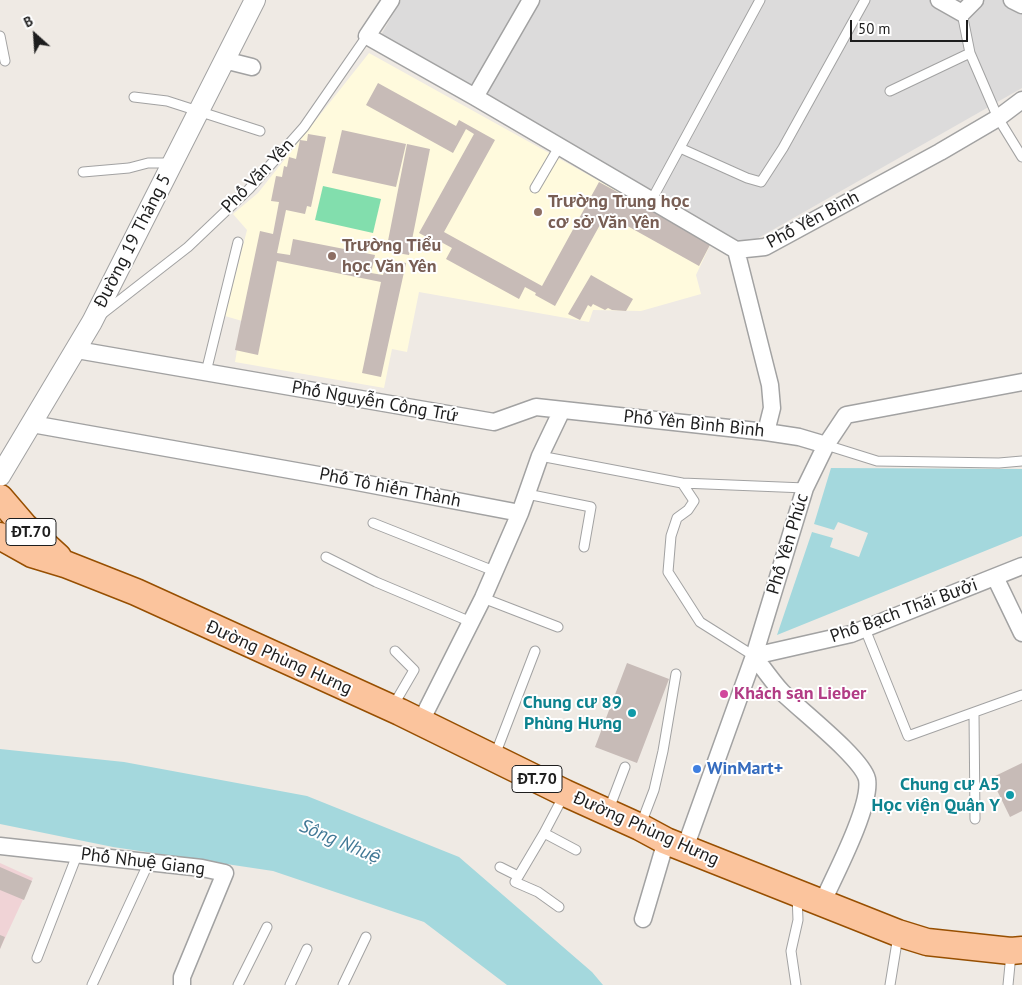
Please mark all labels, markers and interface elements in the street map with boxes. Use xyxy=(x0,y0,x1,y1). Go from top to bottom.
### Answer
north arrow xyxy=(10,10,60,60)
scale bar xyxy=(852,10,970,42)
text: B xyxy=(21,12,36,31)
text: 50 m xyxy=(858,19,891,38)
street label: Phố Văn Yên xyxy=(217,134,299,218)
street label: Đường 19 Tháng 5 xyxy=(90,170,176,312)
street label: Phố Yên Bình xyxy=(763,187,863,253)
place label: Trường Trung học cơ sở Văn Yên xyxy=(548,191,689,233)
marker: Trường Trung học cơ sở Văn Yên xyxy=(532,206,544,218)
place label: Trường Tiểu học Văn Yên xyxy=(342,235,441,278)
marker: Trường Tiểu học Văn Yên xyxy=(326,250,338,262)
street label: Phố Nguyễn Công Trứ xyxy=(290,377,460,427)
street label: Phố Yên Bình Bình xyxy=(622,406,766,442)
street label: Phố Tô hiến Thành xyxy=(317,464,463,512)
street label: Phố Yên Phúc xyxy=(762,491,814,597)
road number: ĐT.70 xyxy=(6,518,56,546)
street label: Phố Bạch Thái Bưởi xyxy=(827,574,981,648)
street label: Đường Phùng Hưng xyxy=(203,616,355,700)
place label: Khách sạn Lieber xyxy=(734,683,866,705)
marker: Khách sạn Lieber xyxy=(718,688,730,700)
place label: Chung cư 89 Phùng Hưng xyxy=(523,692,622,734)
marker: Chung cư 89 Phùng Hưng xyxy=(626,707,638,719)
place label: WinMart+ xyxy=(707,758,783,780)
marker: WinMart+ xyxy=(691,763,703,775)
road number: ĐT.70 xyxy=(512,766,562,792)
place label: Chung cư A5 Học viện Quân Y xyxy=(871,774,1000,816)
street label: Đường Phùng Hưng xyxy=(570,787,722,871)
marker: Chung cư A5 Học viện Quân Y xyxy=(1004,789,1016,801)
water label: Sông Nhuệ xyxy=(296,815,384,869)
street label: Phố Nhuệ Giang xyxy=(80,844,206,880)

